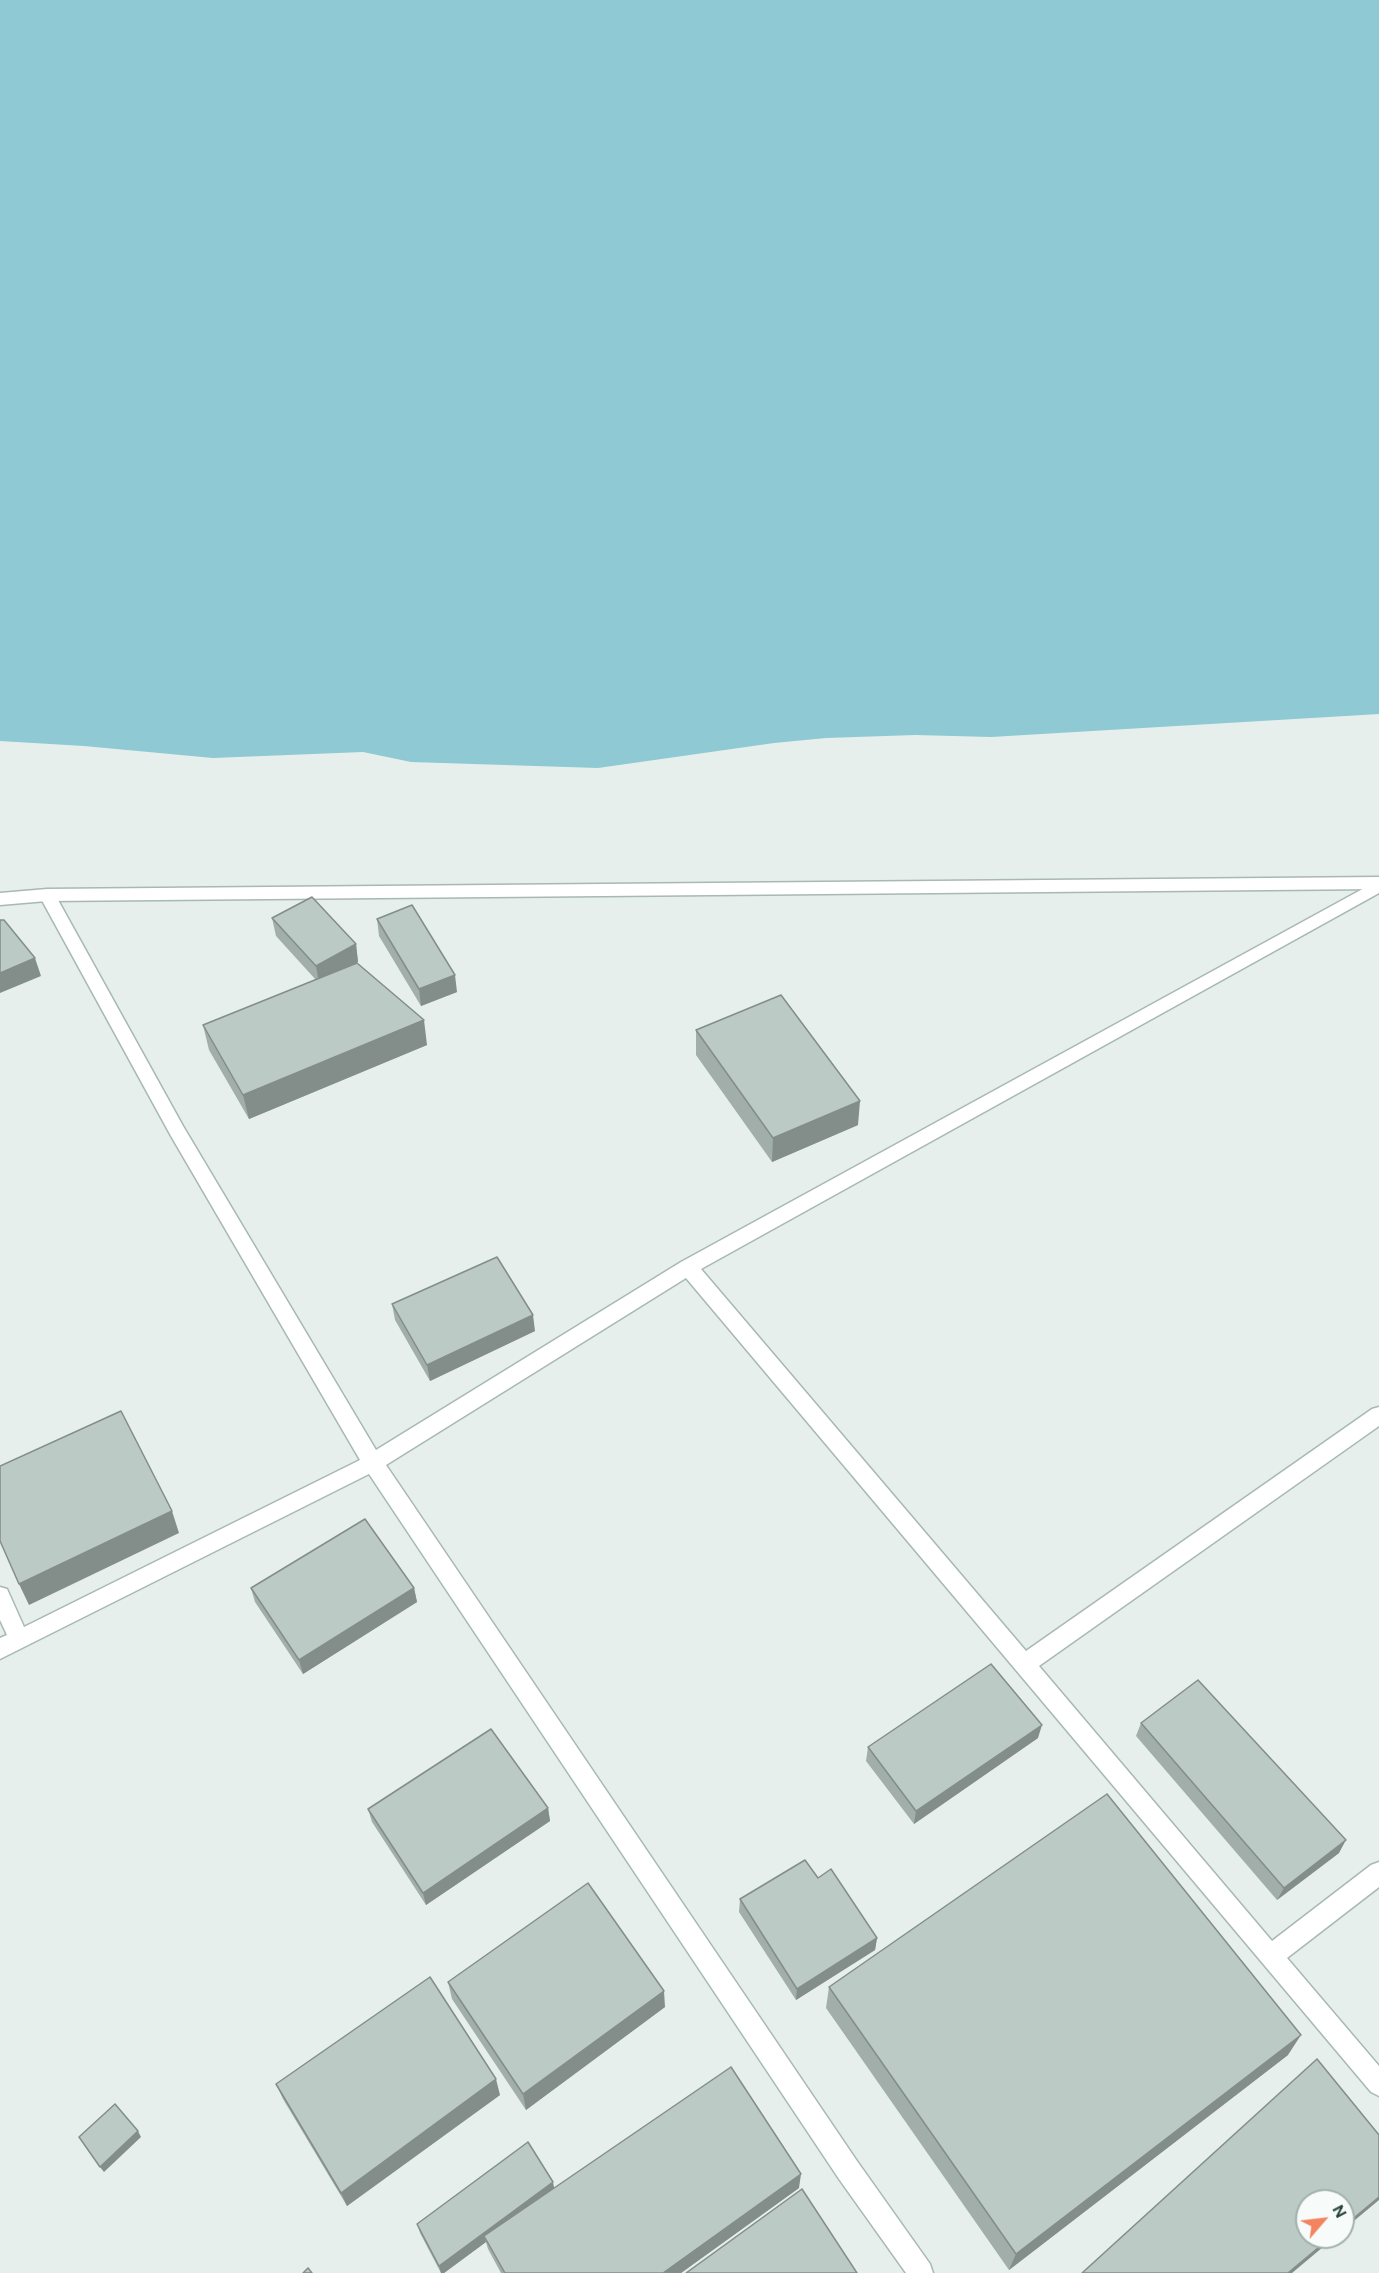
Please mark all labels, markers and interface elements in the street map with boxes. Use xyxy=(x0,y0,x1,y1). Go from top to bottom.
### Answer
north arrow xyxy=(1295,2189,1355,2249)
text: N xyxy=(1328,2201,1352,2221)

